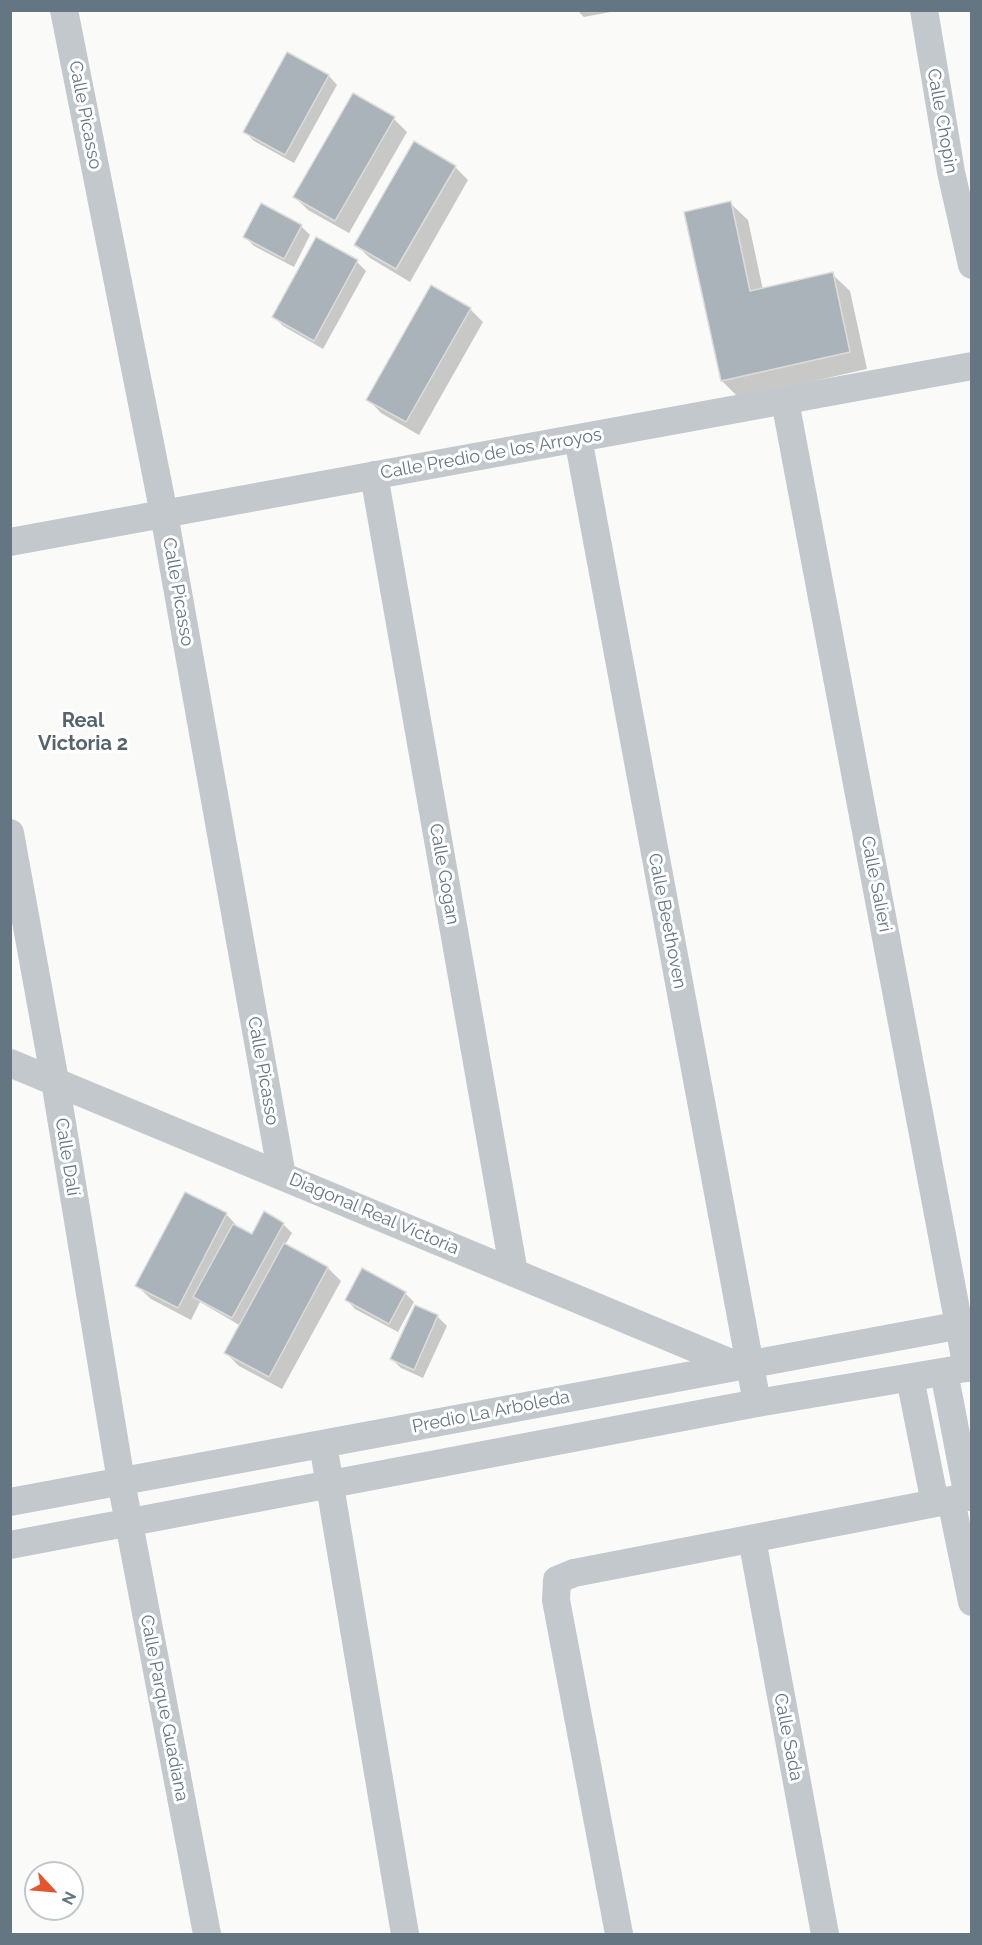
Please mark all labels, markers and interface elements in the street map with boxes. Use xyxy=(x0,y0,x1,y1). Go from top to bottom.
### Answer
street label: Calle Picasso xyxy=(64,59,106,171)
street label: Calle Chopin xyxy=(922,67,962,175)
street label: Calle Predio de los Arroyos xyxy=(379,424,603,484)
street label: Calle Picasso xyxy=(158,536,198,648)
district label: Real Victoria 2 xyxy=(38,709,128,756)
street label: Calle Gogan xyxy=(424,822,464,926)
street label: Calle Salieri xyxy=(856,834,896,934)
street label: Calle Beethoven xyxy=(643,852,691,990)
street label: Calle Picasso xyxy=(243,1015,283,1127)
street label: Calle Dalí xyxy=(50,1117,84,1197)
street label: Diagonal Real Victoria xyxy=(286,1168,462,1260)
street label: Predio La Arboleda xyxy=(410,1386,572,1438)
street label: Calle Parque Guadiana xyxy=(135,1613,193,1803)
street label: Calle Sada xyxy=(769,1691,807,1783)
north arrow xyxy=(24,1861,84,1921)
text: N xyxy=(58,1889,80,1908)

